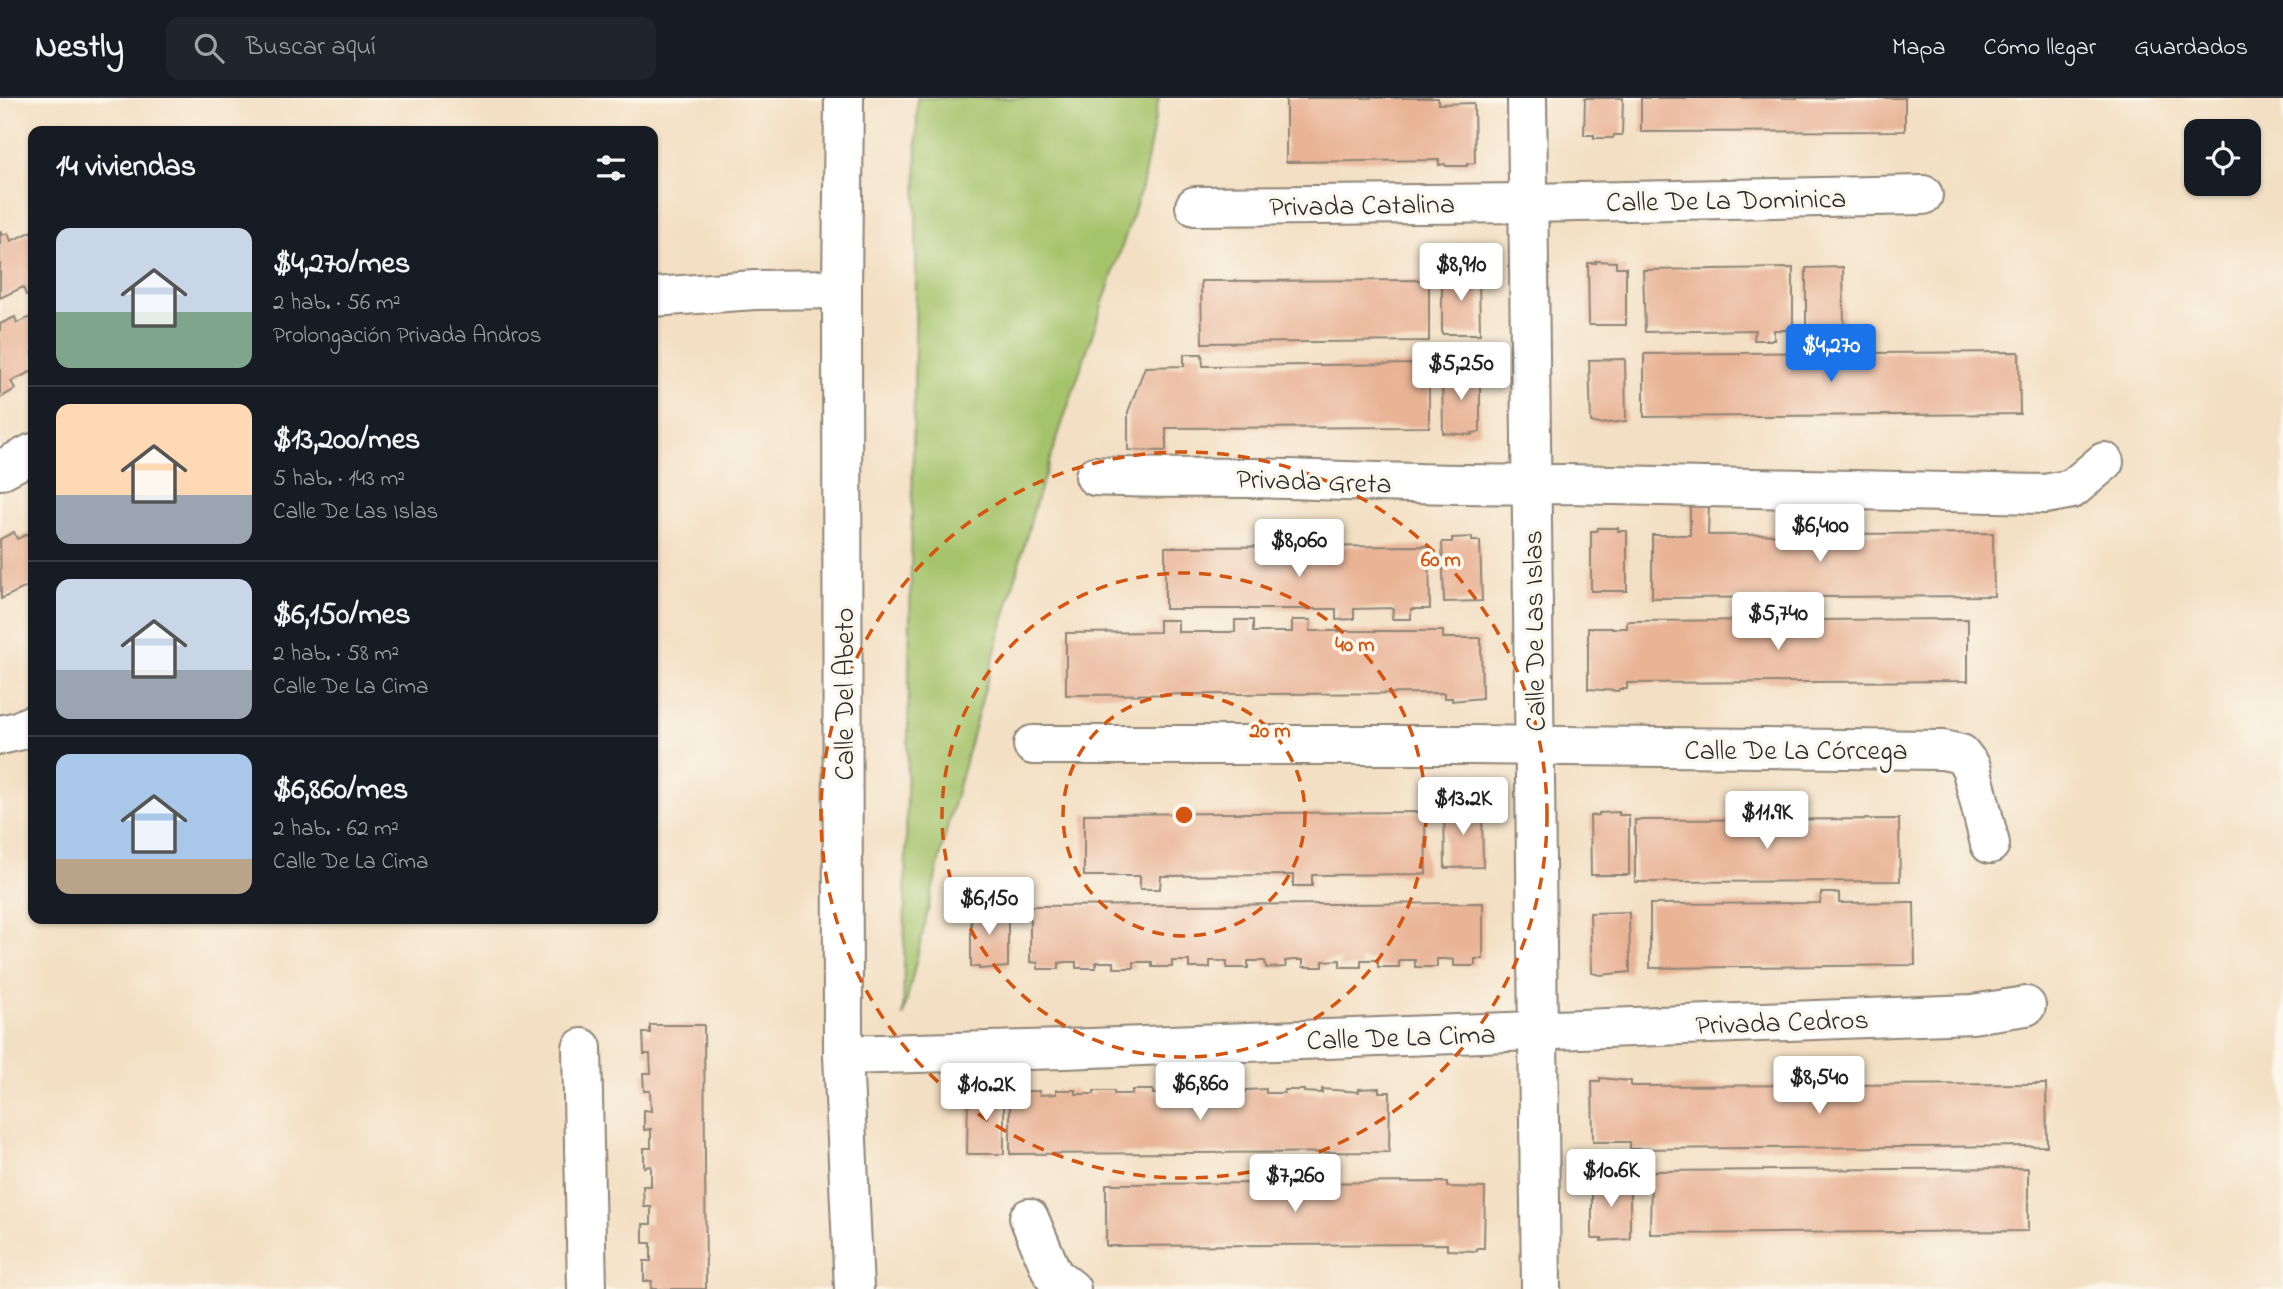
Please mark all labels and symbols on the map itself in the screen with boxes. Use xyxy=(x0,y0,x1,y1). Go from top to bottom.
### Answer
street label: Calle De La Dominica xyxy=(1606,180,1847,225)
street label: Privada Catalina xyxy=(1269,185,1455,230)
pin: $8,910 xyxy=(1404,244,1518,303)
pin: $4,270 xyxy=(1774,324,1888,384)
pin: $5,250 xyxy=(1404,342,1518,402)
street label: Privada Greta xyxy=(1236,460,1392,507)
pin: $6,400 xyxy=(1763,504,1877,564)
pin: $8,060 xyxy=(1242,519,1356,579)
street label: Calle De Las Islas xyxy=(1514,530,1559,732)
text: 60 m xyxy=(1421,546,1461,576)
pin: $5,740 xyxy=(1721,592,1835,652)
street label: Calle Del Abeto xyxy=(826,608,867,780)
text: 40 m xyxy=(1335,631,1375,661)
text: 20 m xyxy=(1248,717,1291,747)
street label: Calle De La Córcega xyxy=(1684,732,1908,773)
pin: $13.2K xyxy=(1406,778,1520,837)
pin: $11.9K xyxy=(1710,792,1824,851)
centre of rings xyxy=(1172,803,1196,827)
pin: $6,150 xyxy=(932,878,1046,937)
street label: Privada Cedros xyxy=(1695,1001,1869,1048)
street label: Calle De La Cima xyxy=(1306,1016,1496,1063)
pin: $8,540 xyxy=(1762,1056,1876,1116)
pin: $6,860 xyxy=(1143,1062,1257,1122)
pin: $10.2K xyxy=(929,1063,1043,1123)
pin: $10.6K xyxy=(1554,1150,1668,1209)
pin: $7,260 xyxy=(1238,1154,1352,1214)

